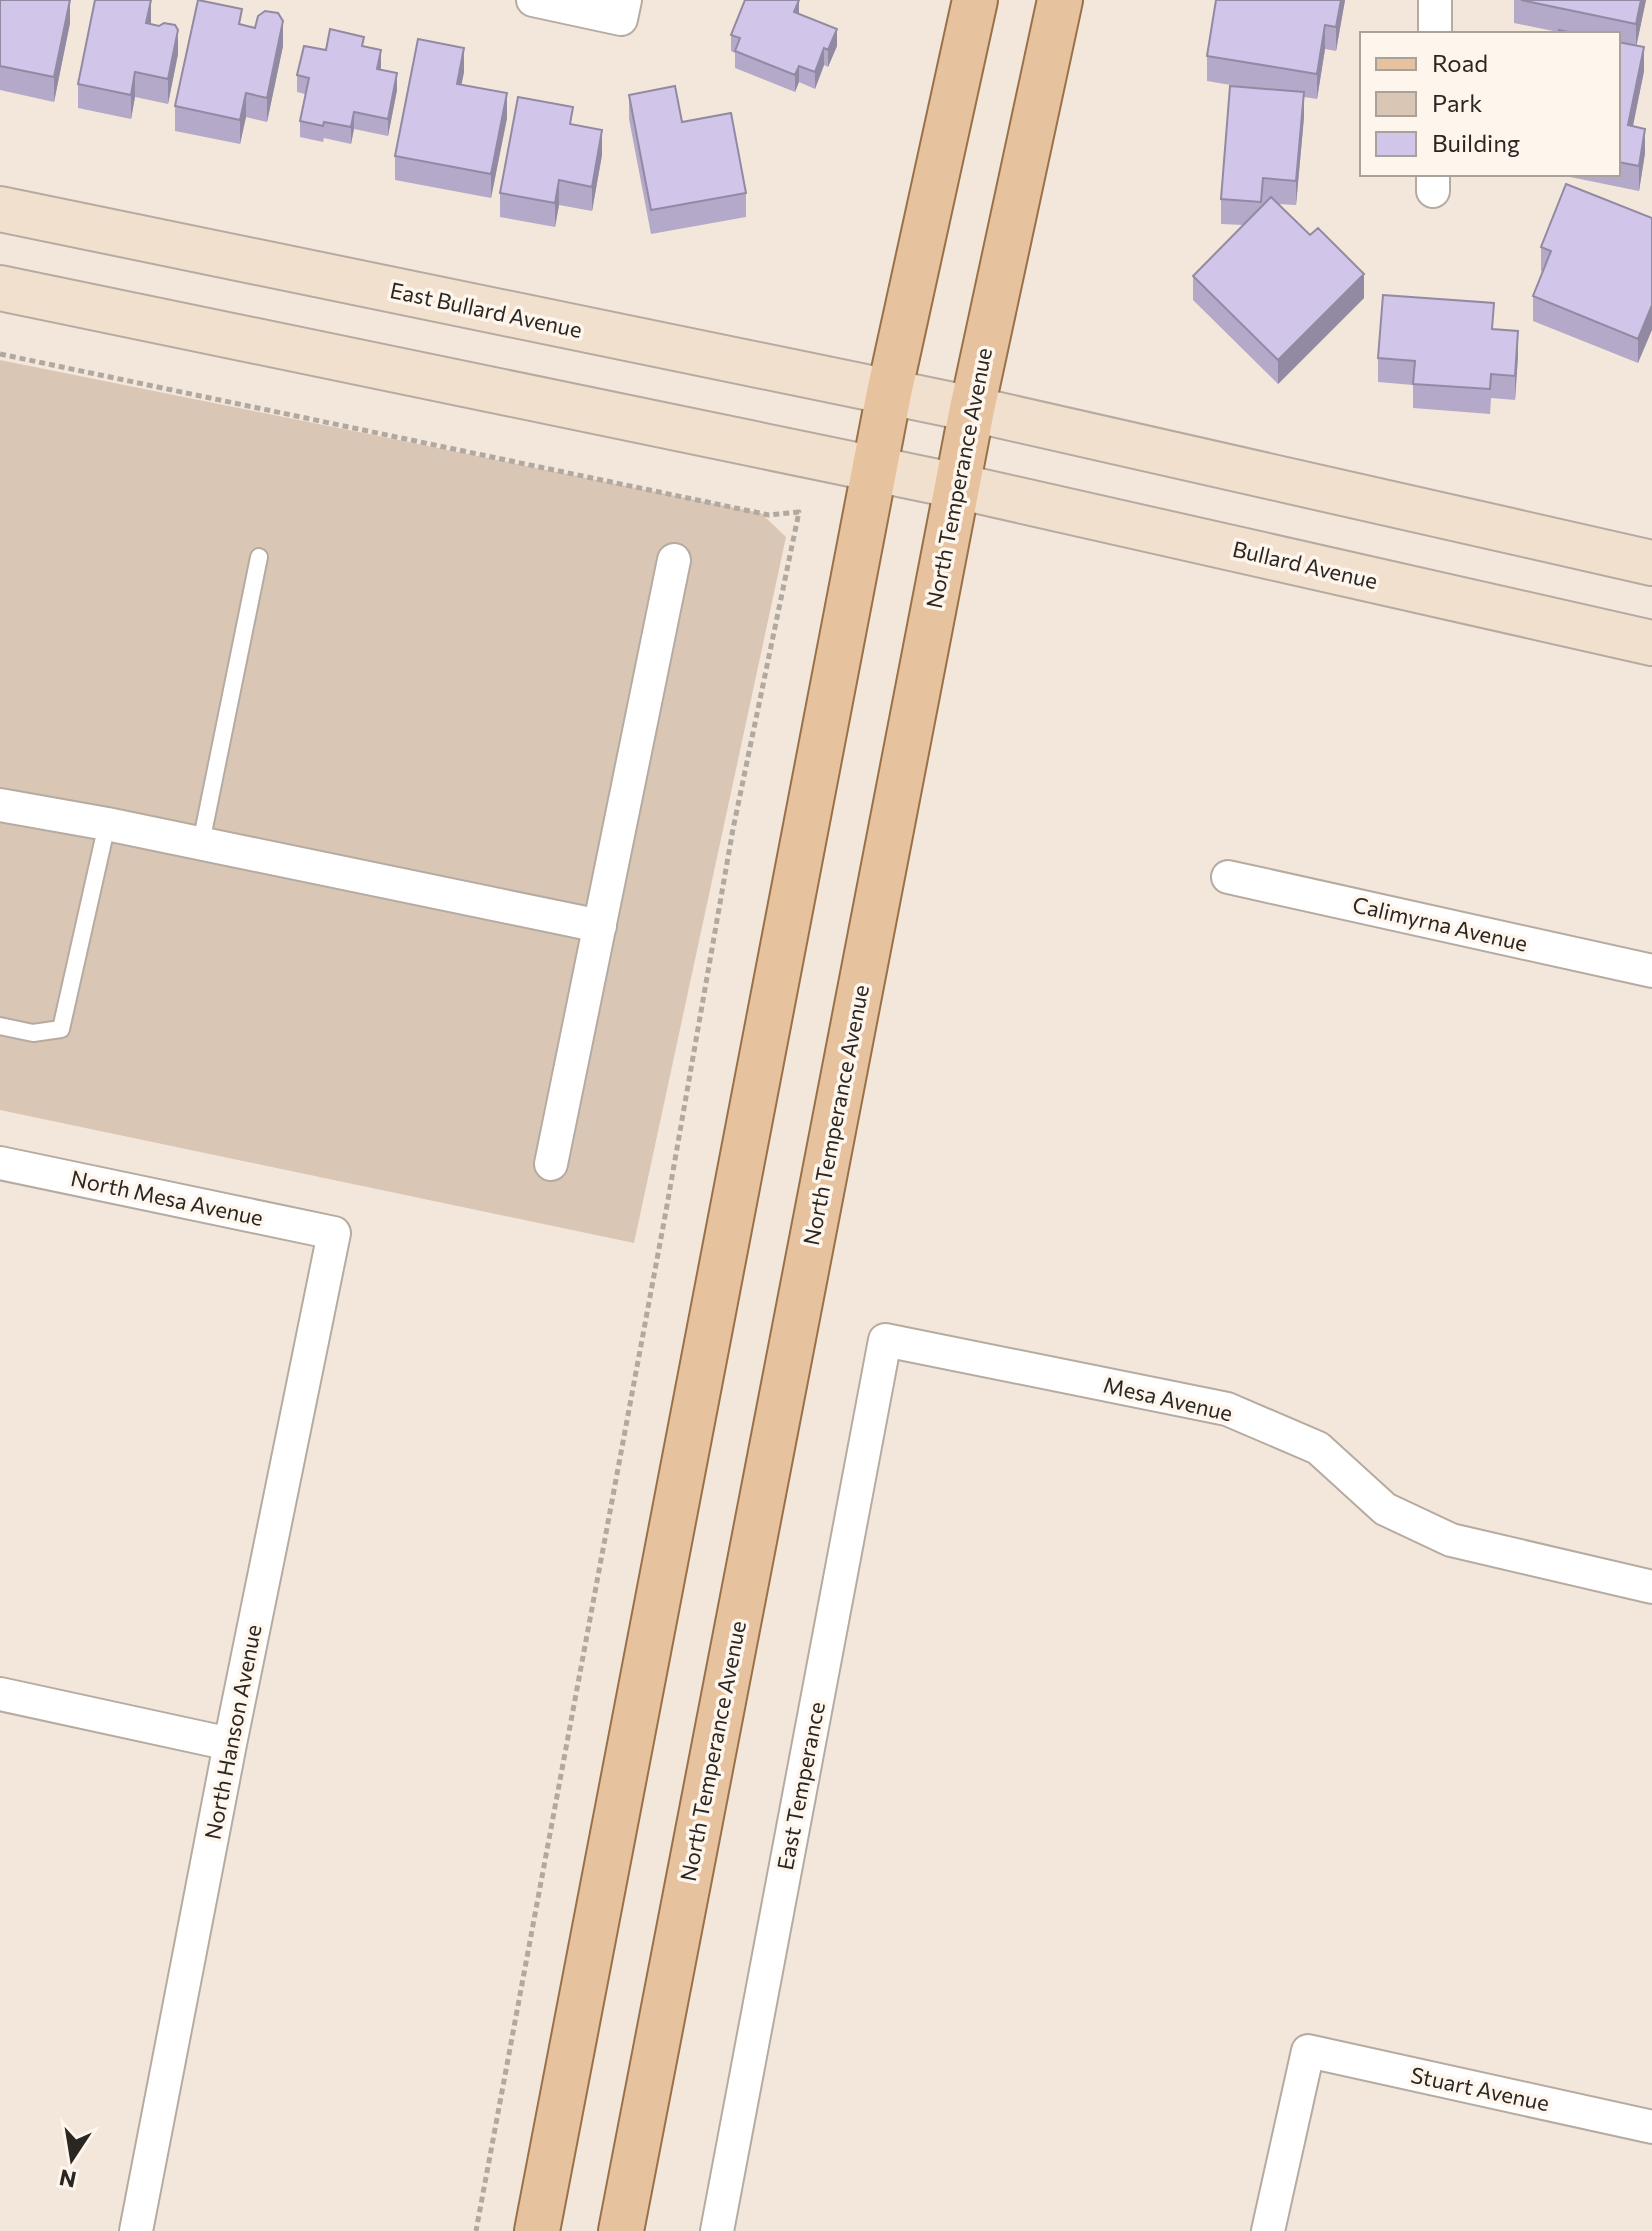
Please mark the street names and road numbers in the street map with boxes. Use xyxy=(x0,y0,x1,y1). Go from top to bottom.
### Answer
street label: East Bullard Avenue xyxy=(388,276,585,343)
street label: North Temperance Avenue xyxy=(920,345,997,611)
street label: Bullard Avenue xyxy=(1230,535,1380,594)
street label: Calimyrna Avenue xyxy=(1350,890,1530,957)
street label: North Temperance Avenue xyxy=(797,982,874,1248)
street label: North Mesa Avenue xyxy=(68,1164,266,1231)
street label: Mesa Avenue xyxy=(1101,1371,1235,1426)
street label: North Temperance Avenue xyxy=(674,1618,751,1884)
street label: North Hanson Avenue xyxy=(198,1622,267,1842)
street label: East Temperance xyxy=(771,1700,830,1872)
street label: Stuart Avenue xyxy=(1408,2061,1552,2116)

